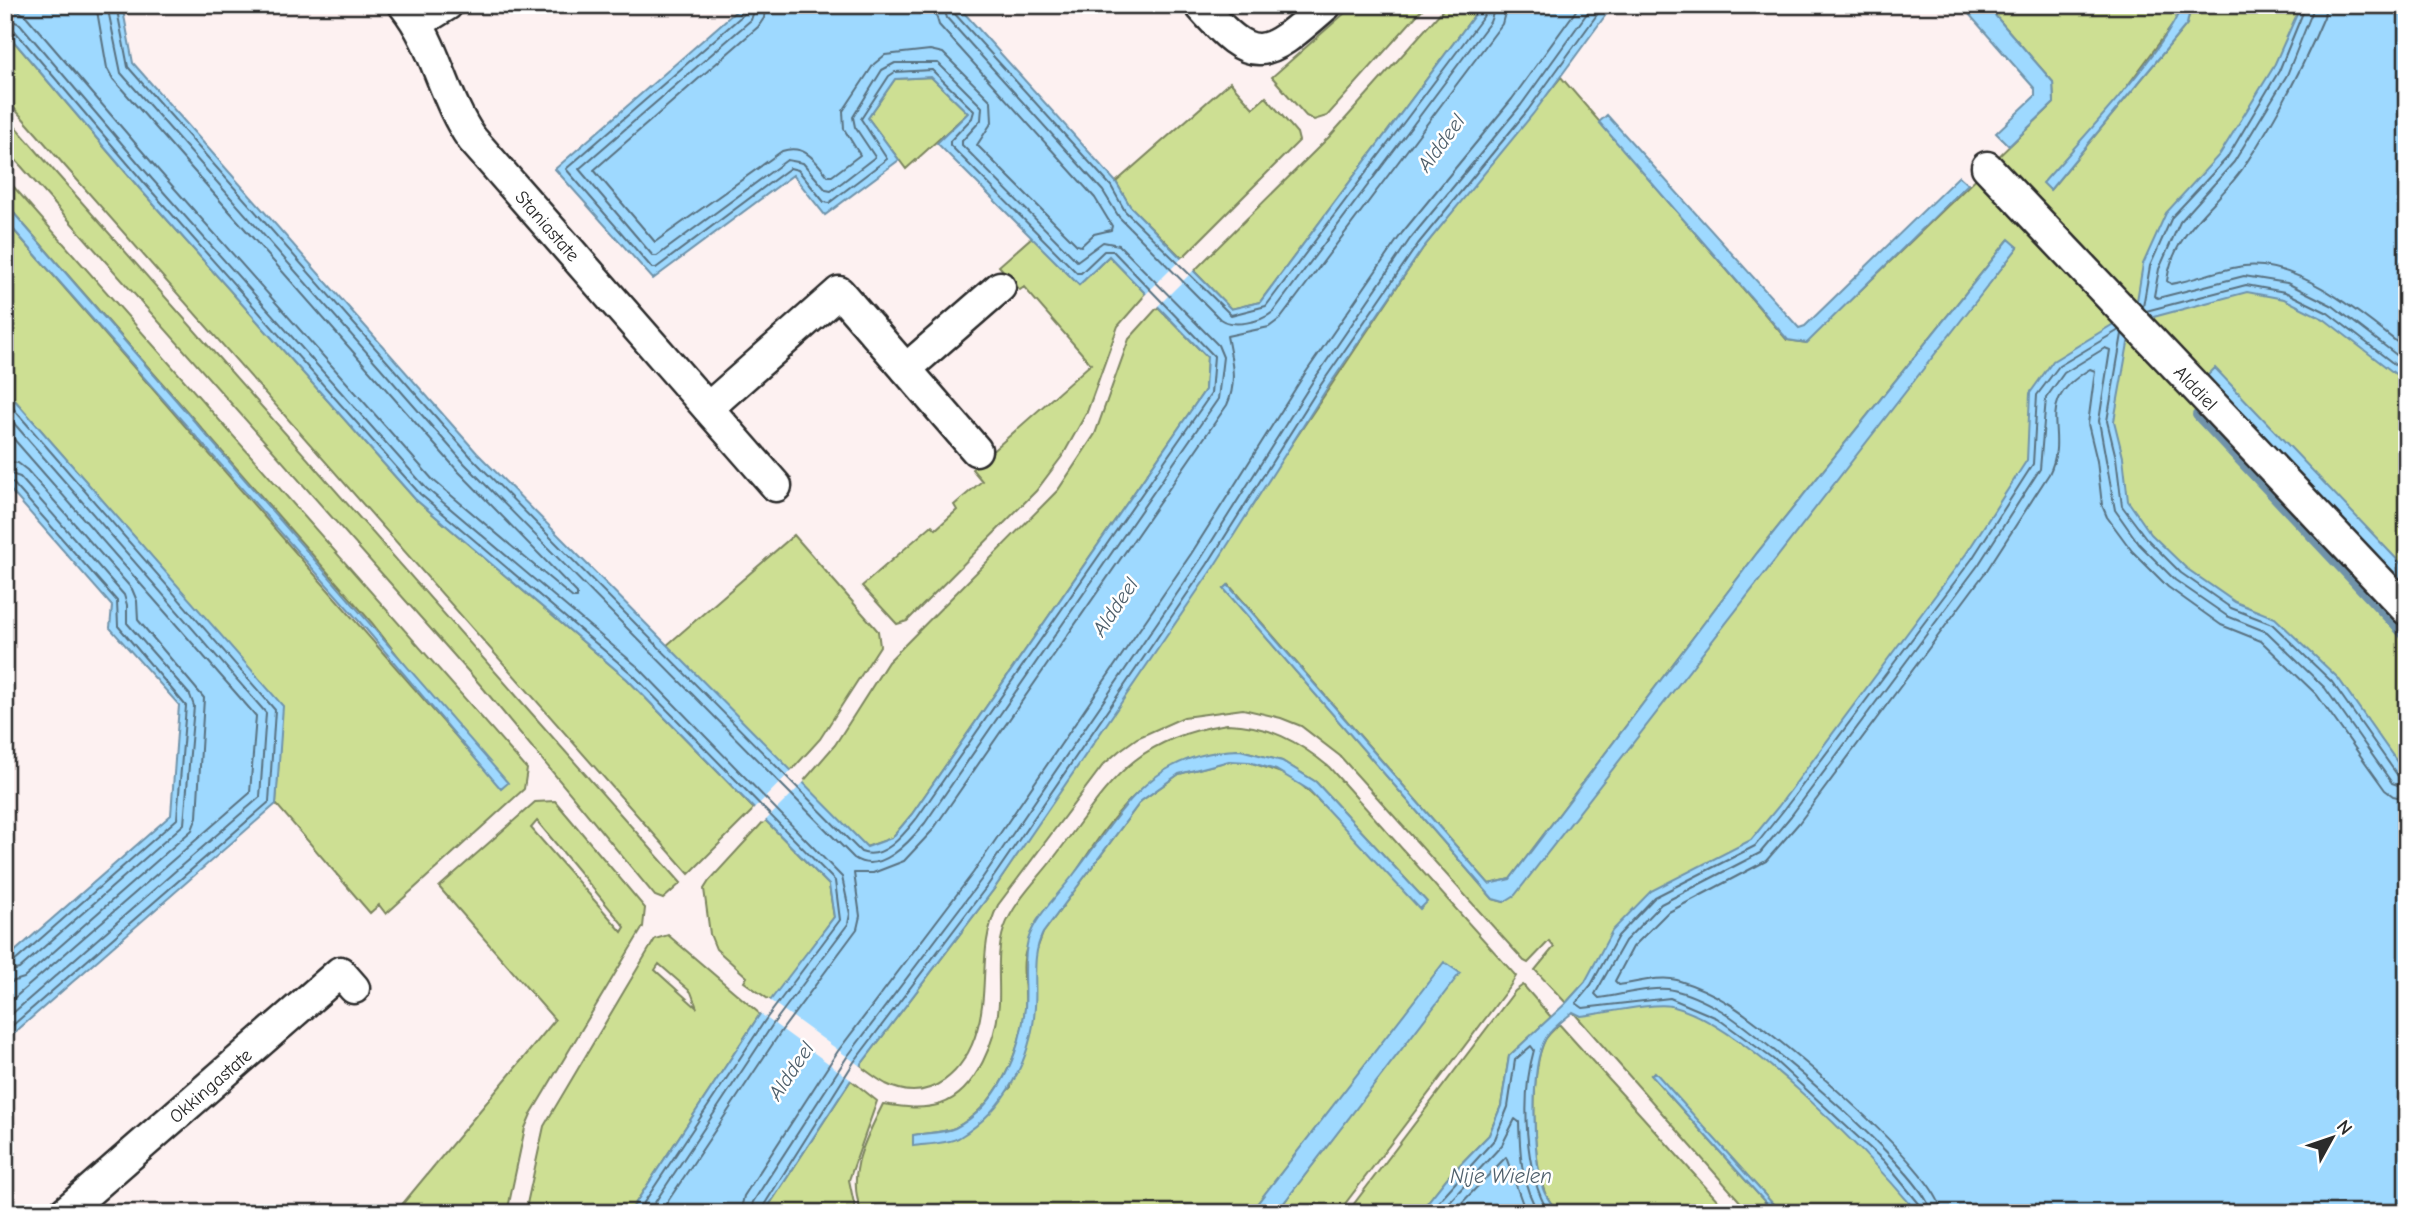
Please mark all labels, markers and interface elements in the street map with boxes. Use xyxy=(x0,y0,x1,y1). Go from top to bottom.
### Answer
water label: Alddeel xyxy=(1412,109,1470,177)
street label: Staniastate xyxy=(510,186,584,266)
street label: Alddiel xyxy=(2169,361,2222,415)
water label: Alddeel xyxy=(1086,573,1143,641)
water label: Alddeel xyxy=(762,1037,819,1105)
street label: Okkingastate xyxy=(165,1044,257,1128)
north arrow xyxy=(2296,1102,2366,1172)
text: N xyxy=(2332,1116,2357,1140)
water label: Nije Wielen xyxy=(1450,1164,1552,1188)

